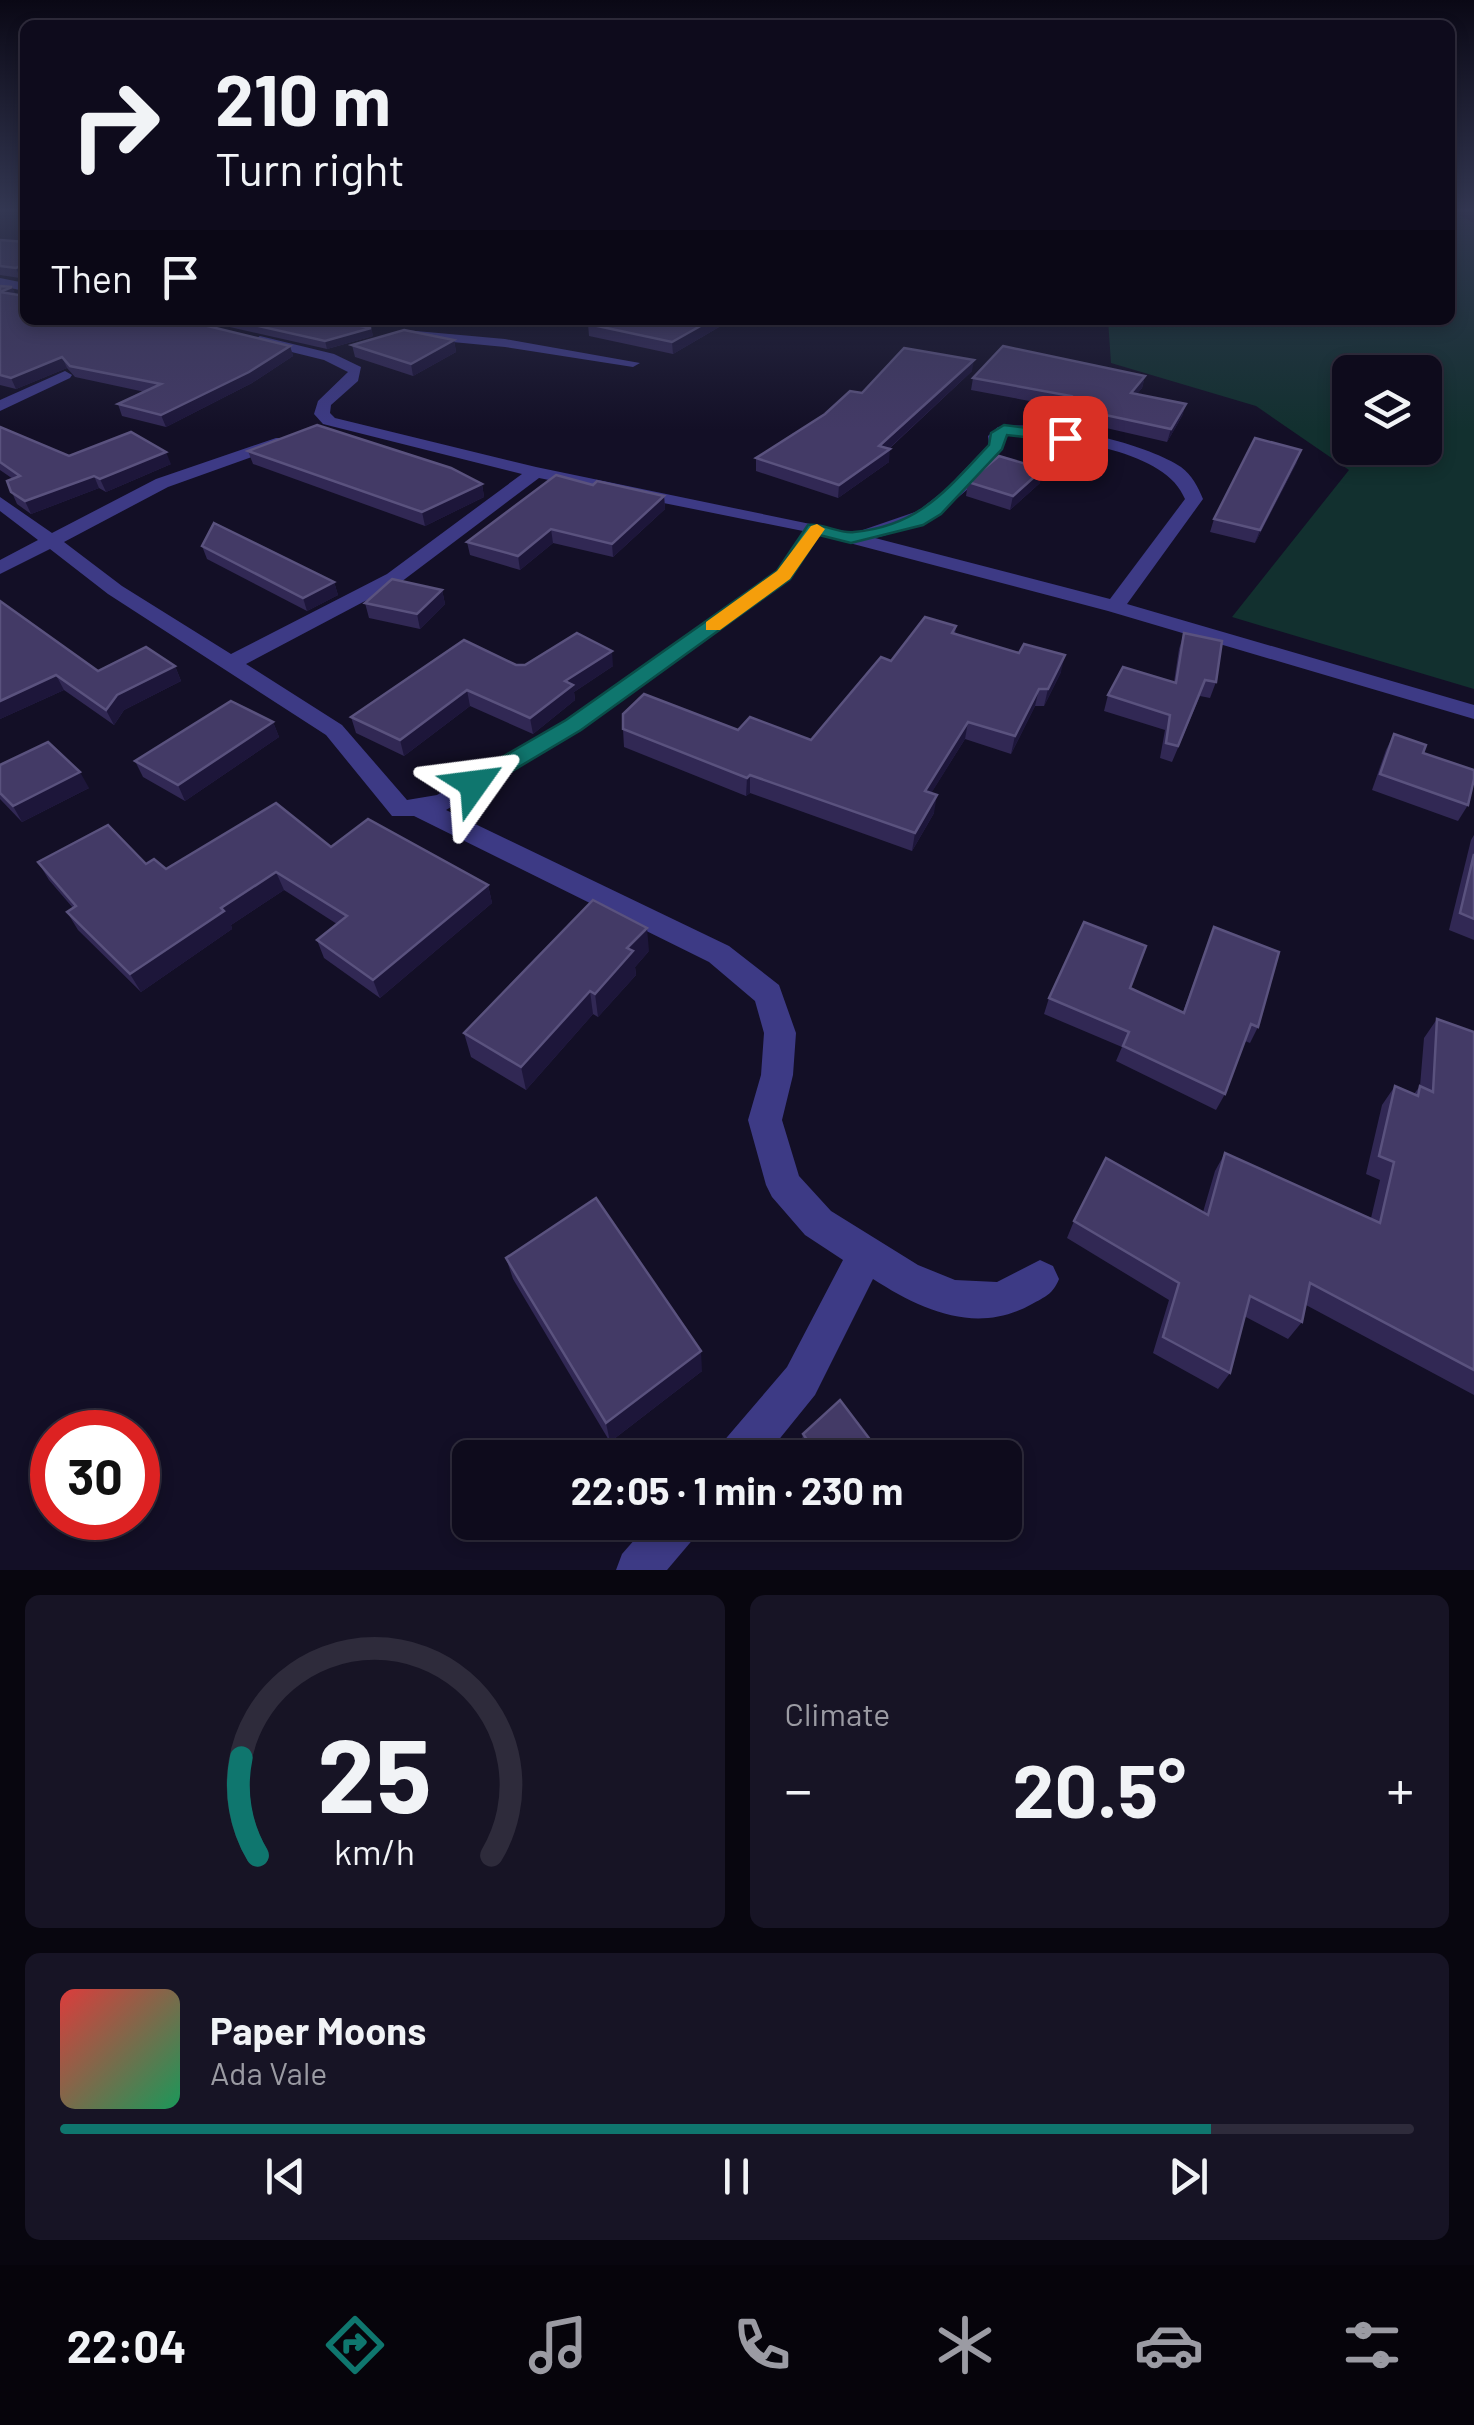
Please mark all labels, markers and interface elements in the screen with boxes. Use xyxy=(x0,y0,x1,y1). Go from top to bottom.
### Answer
text: 210 m xyxy=(215,56,391,140)
icon: right xyxy=(50,60,180,190)
text: Turn right xyxy=(215,141,405,195)
icon: arrive xyxy=(153,250,208,305)
text: Then xyxy=(50,255,133,301)
map controls xyxy=(1332,355,1442,465)
button: layers xyxy=(1332,355,1442,465)
pin xyxy=(1023,396,1108,481)
icon: arrive xyxy=(1038,411,1093,466)
position arrow xyxy=(422,732,526,836)
speed limit sign: 30 xyxy=(30,1410,160,1540)
text: 22:05 · 1 min · 230 m xyxy=(571,1467,903,1513)
text: Climate xyxy=(785,1694,890,1732)
text: 25 xyxy=(318,1709,432,1834)
text: 20.5° xyxy=(1012,1743,1186,1833)
text: − xyxy=(785,1755,812,1821)
text: + xyxy=(1386,1755,1414,1821)
text: km/h xyxy=(334,1829,415,1872)
text: Paper Moons xyxy=(210,2007,426,2053)
text: Ada Vale xyxy=(210,2053,327,2091)
icon: previous xyxy=(258,2149,313,2204)
icon: pause xyxy=(709,2149,764,2204)
icon: next xyxy=(1161,2149,1216,2204)
icon: directions xyxy=(320,2310,390,2380)
icon: music xyxy=(523,2310,593,2380)
icon: phone xyxy=(727,2310,797,2380)
icon: climate xyxy=(930,2310,1000,2380)
icon: car xyxy=(1134,2310,1204,2380)
icon: filters xyxy=(1337,2310,1407,2380)
text: 22:04 xyxy=(67,2318,186,2372)

